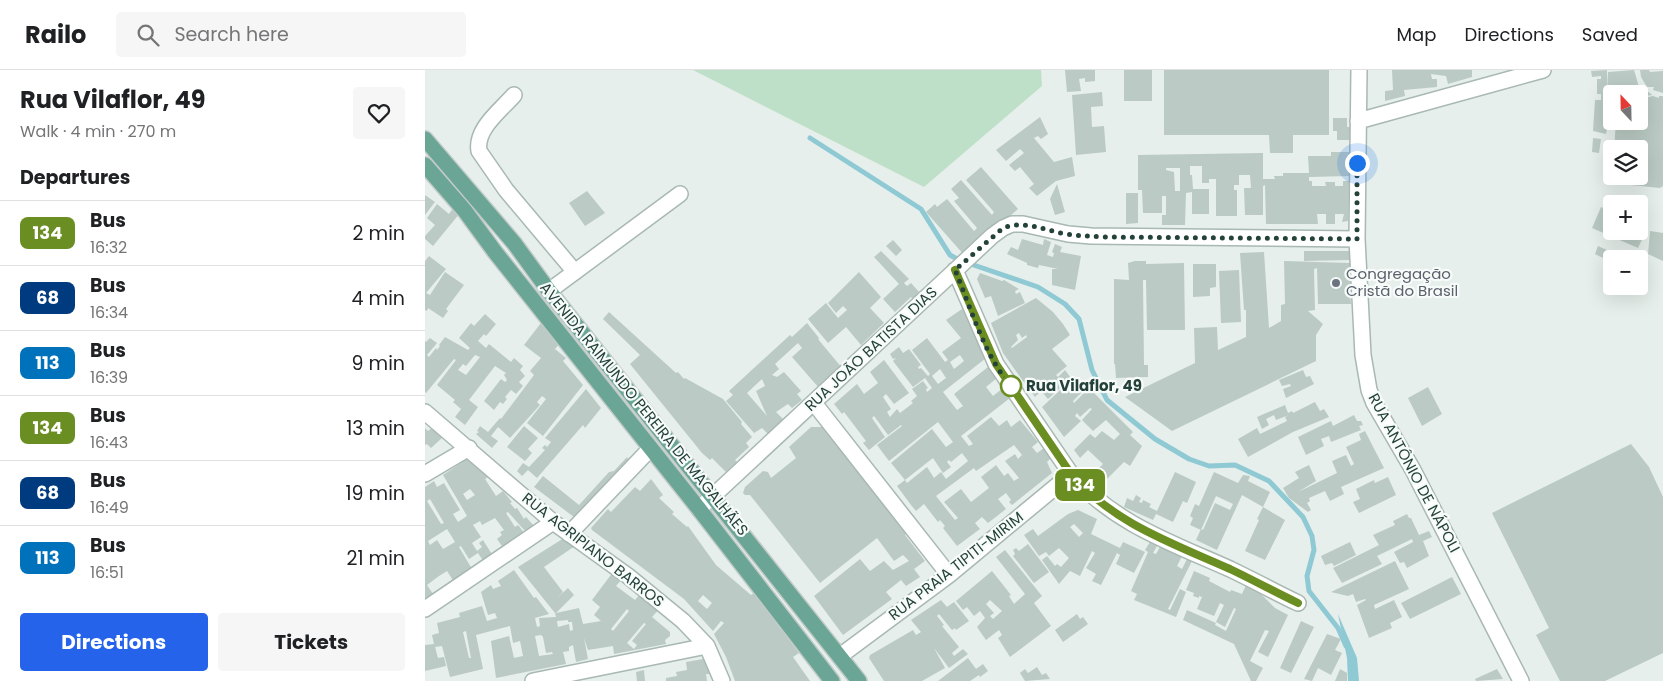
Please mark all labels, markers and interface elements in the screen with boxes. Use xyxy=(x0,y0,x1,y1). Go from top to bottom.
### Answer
search box xyxy=(116,12,466,57)
text: Railo xyxy=(25,18,86,51)
icon: search xyxy=(134,21,162,49)
text: Search here xyxy=(174,21,289,48)
text: Map xyxy=(1397,22,1436,47)
text: Directions xyxy=(1464,22,1554,47)
text: Saved xyxy=(1582,22,1638,47)
text: Rua Vilaflor, 49 xyxy=(20,83,205,116)
north arrow xyxy=(1603,85,1647,130)
map controls xyxy=(1603,85,1648,295)
button: heart xyxy=(353,87,405,139)
text: Walk · 4 min · 270 m xyxy=(20,120,176,143)
button: layers xyxy=(1603,140,1648,185)
your location xyxy=(1345,151,1370,176)
text: Departures xyxy=(20,164,130,191)
button: + xyxy=(1603,195,1648,240)
text: Bus xyxy=(90,207,126,234)
text: 134 xyxy=(33,220,62,245)
text: 2 min xyxy=(353,220,405,247)
text: 16:32 xyxy=(90,236,127,259)
button: − xyxy=(1603,250,1648,295)
place label: Congregação Cristã do Brasil xyxy=(1346,263,1458,301)
text: Bus xyxy=(90,272,126,299)
marker: Congregação Cristã do Brasil xyxy=(1330,277,1342,289)
street label: AVENIDA RAIMUNDO PEREIRA DE MAGALHÃES xyxy=(535,278,753,540)
street label: RUA JOÃO BATISTA DIAS xyxy=(800,281,942,416)
text: 68 xyxy=(36,285,59,310)
text: 4 min xyxy=(352,285,405,312)
text: 16:34 xyxy=(90,301,128,324)
text: Bus xyxy=(90,337,126,364)
text: 113 xyxy=(35,350,60,375)
text: 9 min xyxy=(352,350,405,377)
text: 16:39 xyxy=(90,366,128,389)
marker: Rua Vilaflor, 49 xyxy=(1000,375,1022,397)
place label: Rua Vilaflor, 49 xyxy=(1026,375,1142,396)
street label: RUA ANTÔNIO DE NÁPOLI xyxy=(1363,389,1465,556)
text: Bus xyxy=(90,402,126,429)
text: 134 xyxy=(33,415,62,440)
text: 13 min xyxy=(346,415,405,442)
text: 16:43 xyxy=(90,431,128,454)
text: Bus xyxy=(90,467,126,494)
line badge: 134 xyxy=(1051,469,1109,501)
text: 134 xyxy=(1065,472,1095,497)
text: 68 xyxy=(36,480,59,505)
text: 19 min xyxy=(345,480,405,507)
street label: RUA AGRIPIANO BARROS xyxy=(518,487,669,612)
text: 16:49 xyxy=(90,496,129,519)
street label: RUA PRAIA TIPITI-MIRIM xyxy=(884,506,1027,625)
text: Bus xyxy=(90,532,126,559)
text: 113 xyxy=(35,545,60,570)
text: 21 min xyxy=(347,545,405,572)
text: 16:51 xyxy=(90,561,124,584)
button: Directions xyxy=(20,613,208,671)
button: Tickets xyxy=(218,613,405,671)

